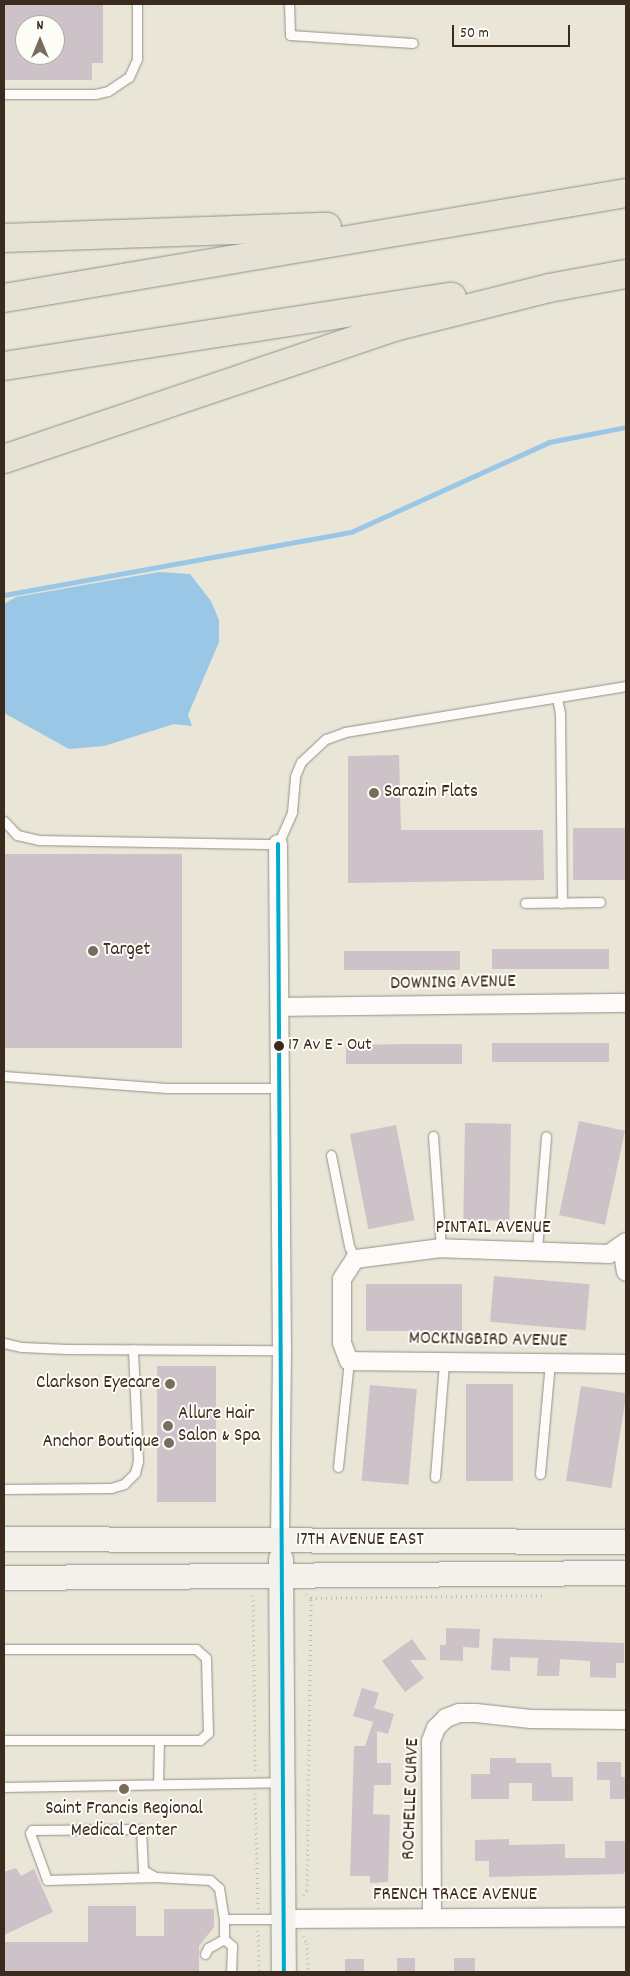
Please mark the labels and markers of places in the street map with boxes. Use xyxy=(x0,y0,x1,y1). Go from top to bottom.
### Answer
place label: Sarazin Flats xyxy=(384,782,478,804)
marker: Sarazin Flats xyxy=(368,787,380,799)
place label: Target xyxy=(103,940,150,962)
marker: Target xyxy=(87,945,99,957)
place label: 17 Av E - Out xyxy=(288,1035,372,1057)
marker: 17 Av E - Out xyxy=(274,1041,284,1051)
place label: Clarkson Eyecare xyxy=(36,1373,160,1395)
marker: Clarkson Eyecare xyxy=(164,1378,176,1390)
place label: Allure Hair Salon & Spa xyxy=(178,1404,260,1448)
marker: Allure Hair Salon & Spa xyxy=(162,1420,174,1432)
place label: Anchor Boutique xyxy=(43,1432,159,1454)
marker: Anchor Boutique xyxy=(163,1437,175,1449)
marker: Saint Francis Regional Medical Center xyxy=(117,1782,131,1796)
place label: Saint Francis Regional Medical Center xyxy=(45,1799,203,1843)

